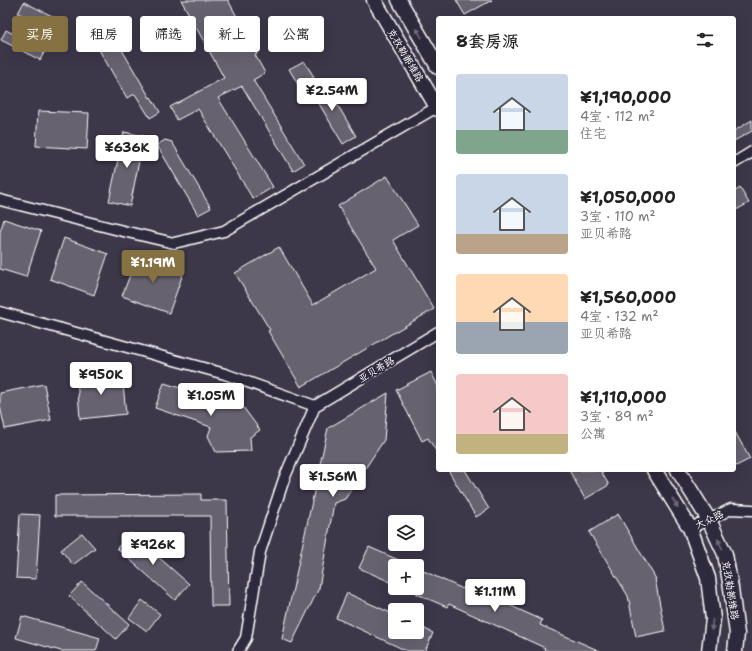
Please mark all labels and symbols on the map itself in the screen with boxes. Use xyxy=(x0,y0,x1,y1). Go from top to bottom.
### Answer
street label: 克孜勒都维路 xyxy=(385,26,427,84)
one-way arrow xyxy=(415,27,422,39)
pin: ¥2.54M xyxy=(299,78,365,112)
pin: ¥636K xyxy=(99,135,155,169)
pin: ¥1.19M xyxy=(120,250,186,284)
street label: 亚贝希路 xyxy=(356,354,397,385)
pin: ¥950K xyxy=(73,362,129,396)
pin: ¥1.05M xyxy=(178,383,244,417)
pin: ¥1.56M xyxy=(300,464,366,498)
one-way arrow xyxy=(671,497,678,509)
street label: 大众路 xyxy=(693,507,726,532)
pin: ¥926K xyxy=(125,532,181,566)
one-way arrow xyxy=(717,538,723,550)
street label: 克孜勒都维路 xyxy=(719,559,742,621)
pin: ¥1.11M xyxy=(462,579,528,613)
one-way arrow xyxy=(709,619,716,631)

